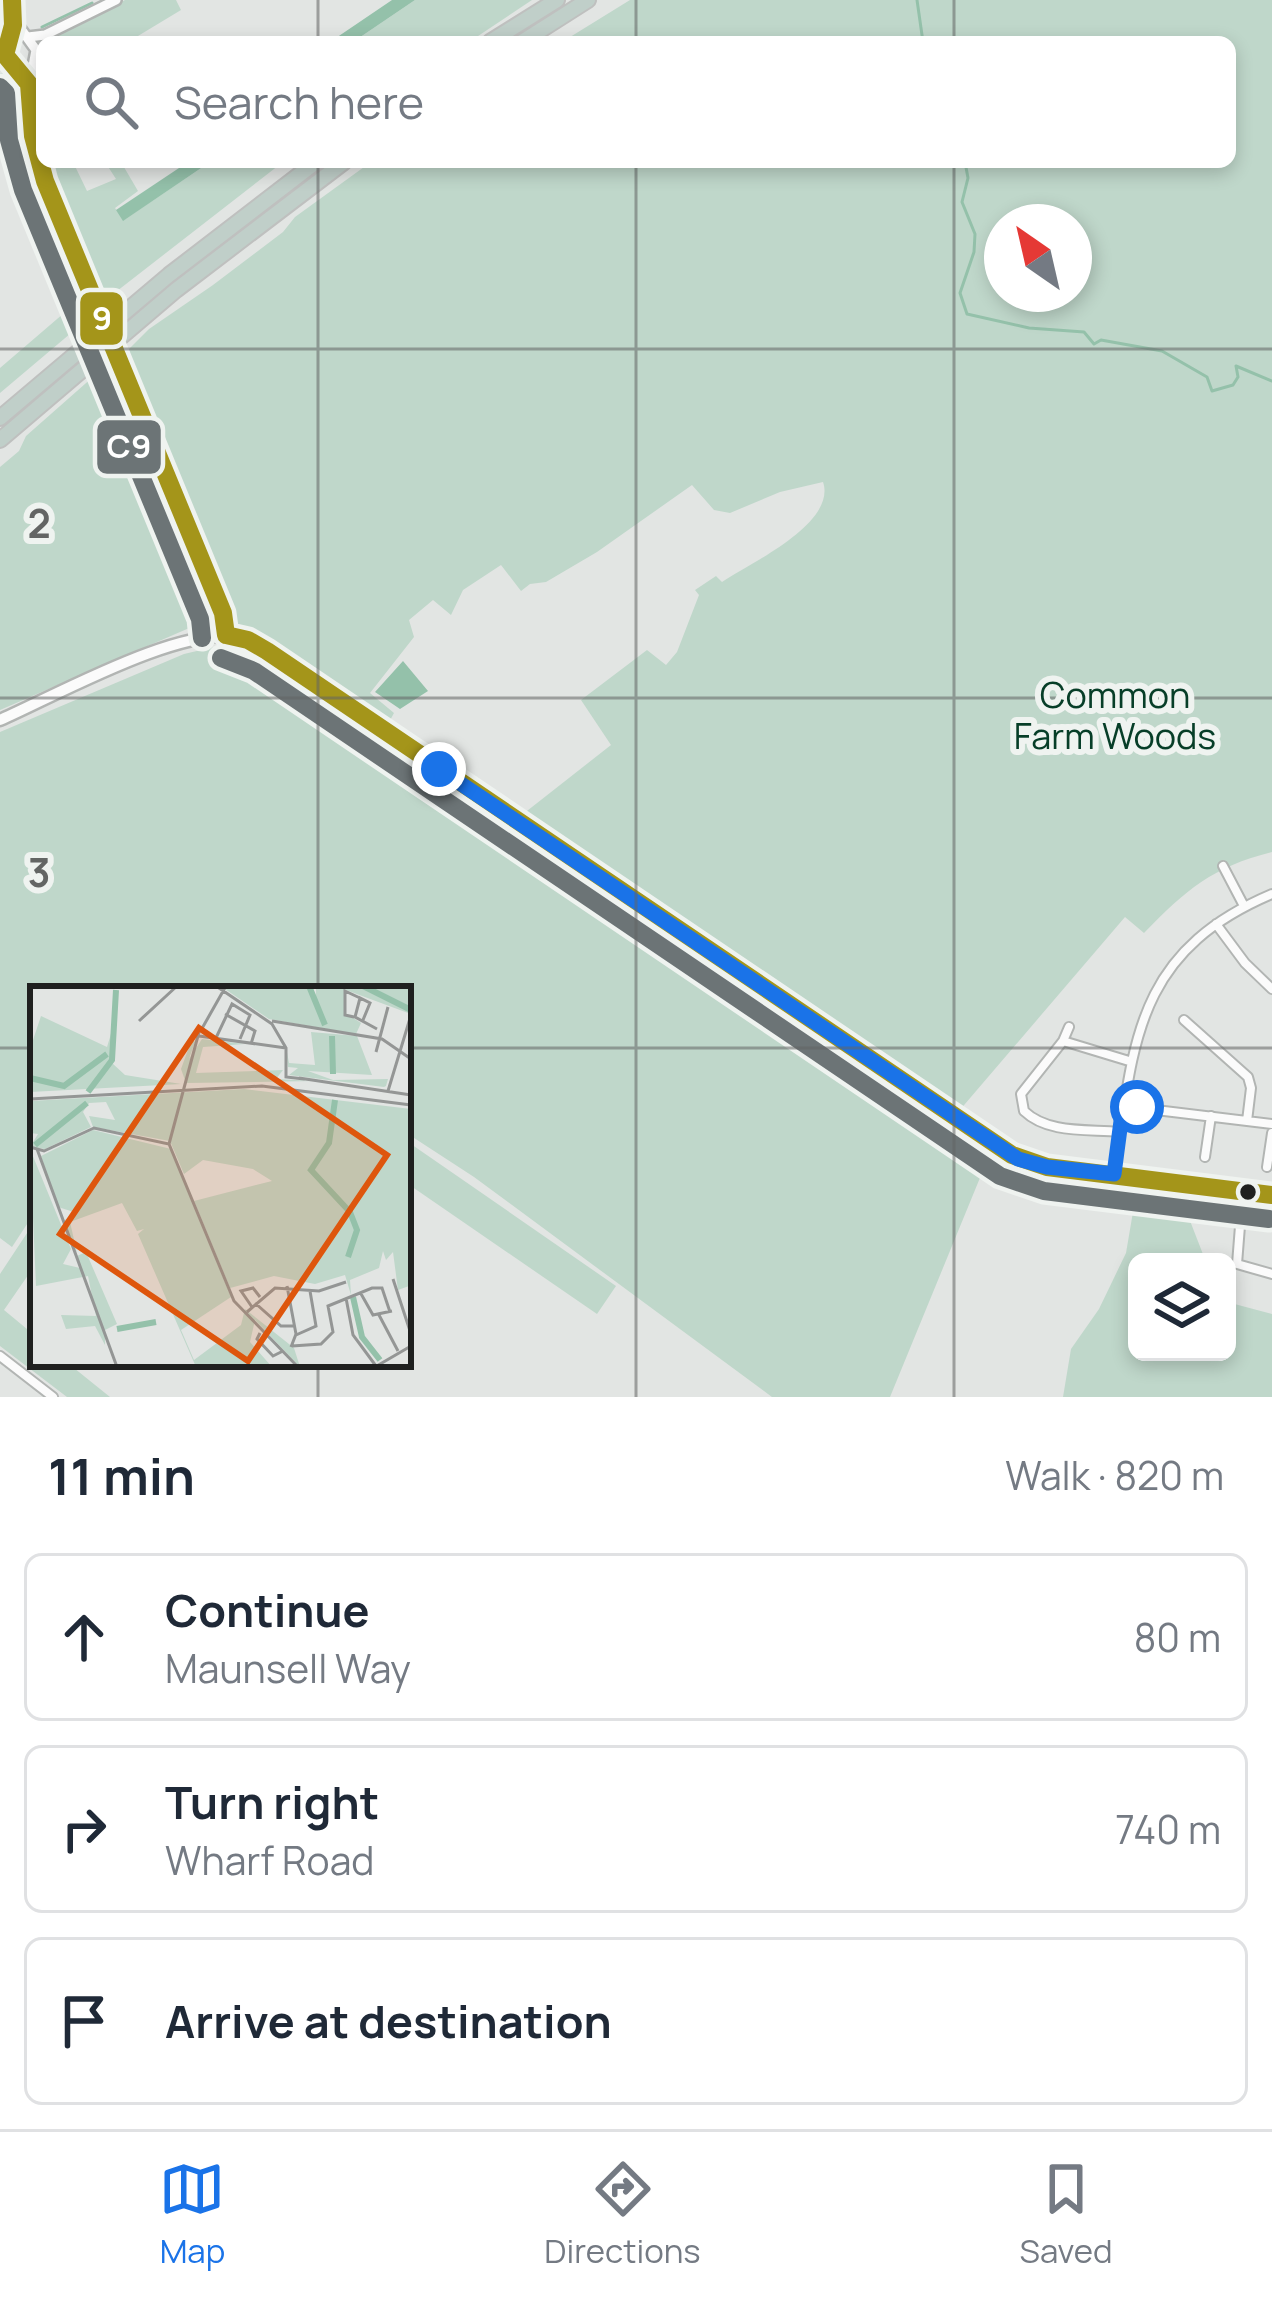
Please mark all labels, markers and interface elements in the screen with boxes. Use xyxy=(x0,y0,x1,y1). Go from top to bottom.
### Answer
search box xyxy=(36,36,1236,168)
icon: search xyxy=(78,69,144,135)
text: Search here xyxy=(174,71,424,133)
north arrow xyxy=(984,204,1092,312)
line badge: 9 xyxy=(78,290,125,347)
text: 9 xyxy=(92,295,112,340)
line badge: C9 xyxy=(95,418,163,476)
text: C9 xyxy=(107,423,151,468)
text: 2 xyxy=(27,496,51,550)
park label: Common Farm Woods xyxy=(1014,670,1216,760)
route end xyxy=(412,742,466,796)
text: 3 xyxy=(28,845,50,899)
inset map xyxy=(30,986,411,1367)
route start xyxy=(1110,1080,1164,1134)
unlabelled marker xyxy=(1237,1181,1259,1203)
map controls xyxy=(1128,1253,1236,1361)
button: layers xyxy=(1128,1253,1236,1361)
text: 11 min xyxy=(48,1441,195,1510)
text: Walk · 820 m xyxy=(1005,1448,1224,1502)
text: Continue xyxy=(165,1579,370,1641)
icon: ahead xyxy=(51,1604,117,1670)
text: 80 m xyxy=(1134,1610,1221,1664)
text: Maunsell Way xyxy=(165,1641,411,1695)
text: Turn right xyxy=(165,1771,379,1833)
icon: right xyxy=(51,1796,117,1862)
text: 740 m xyxy=(1115,1802,1221,1856)
text: Wharf Road xyxy=(165,1833,374,1887)
icon: arrive xyxy=(51,1988,117,2054)
text: Arrive at destination xyxy=(165,1990,612,2052)
tab: Map xyxy=(159,2156,225,2273)
tab: Directions xyxy=(544,2156,701,2273)
tab: Saved xyxy=(1020,2156,1113,2273)

